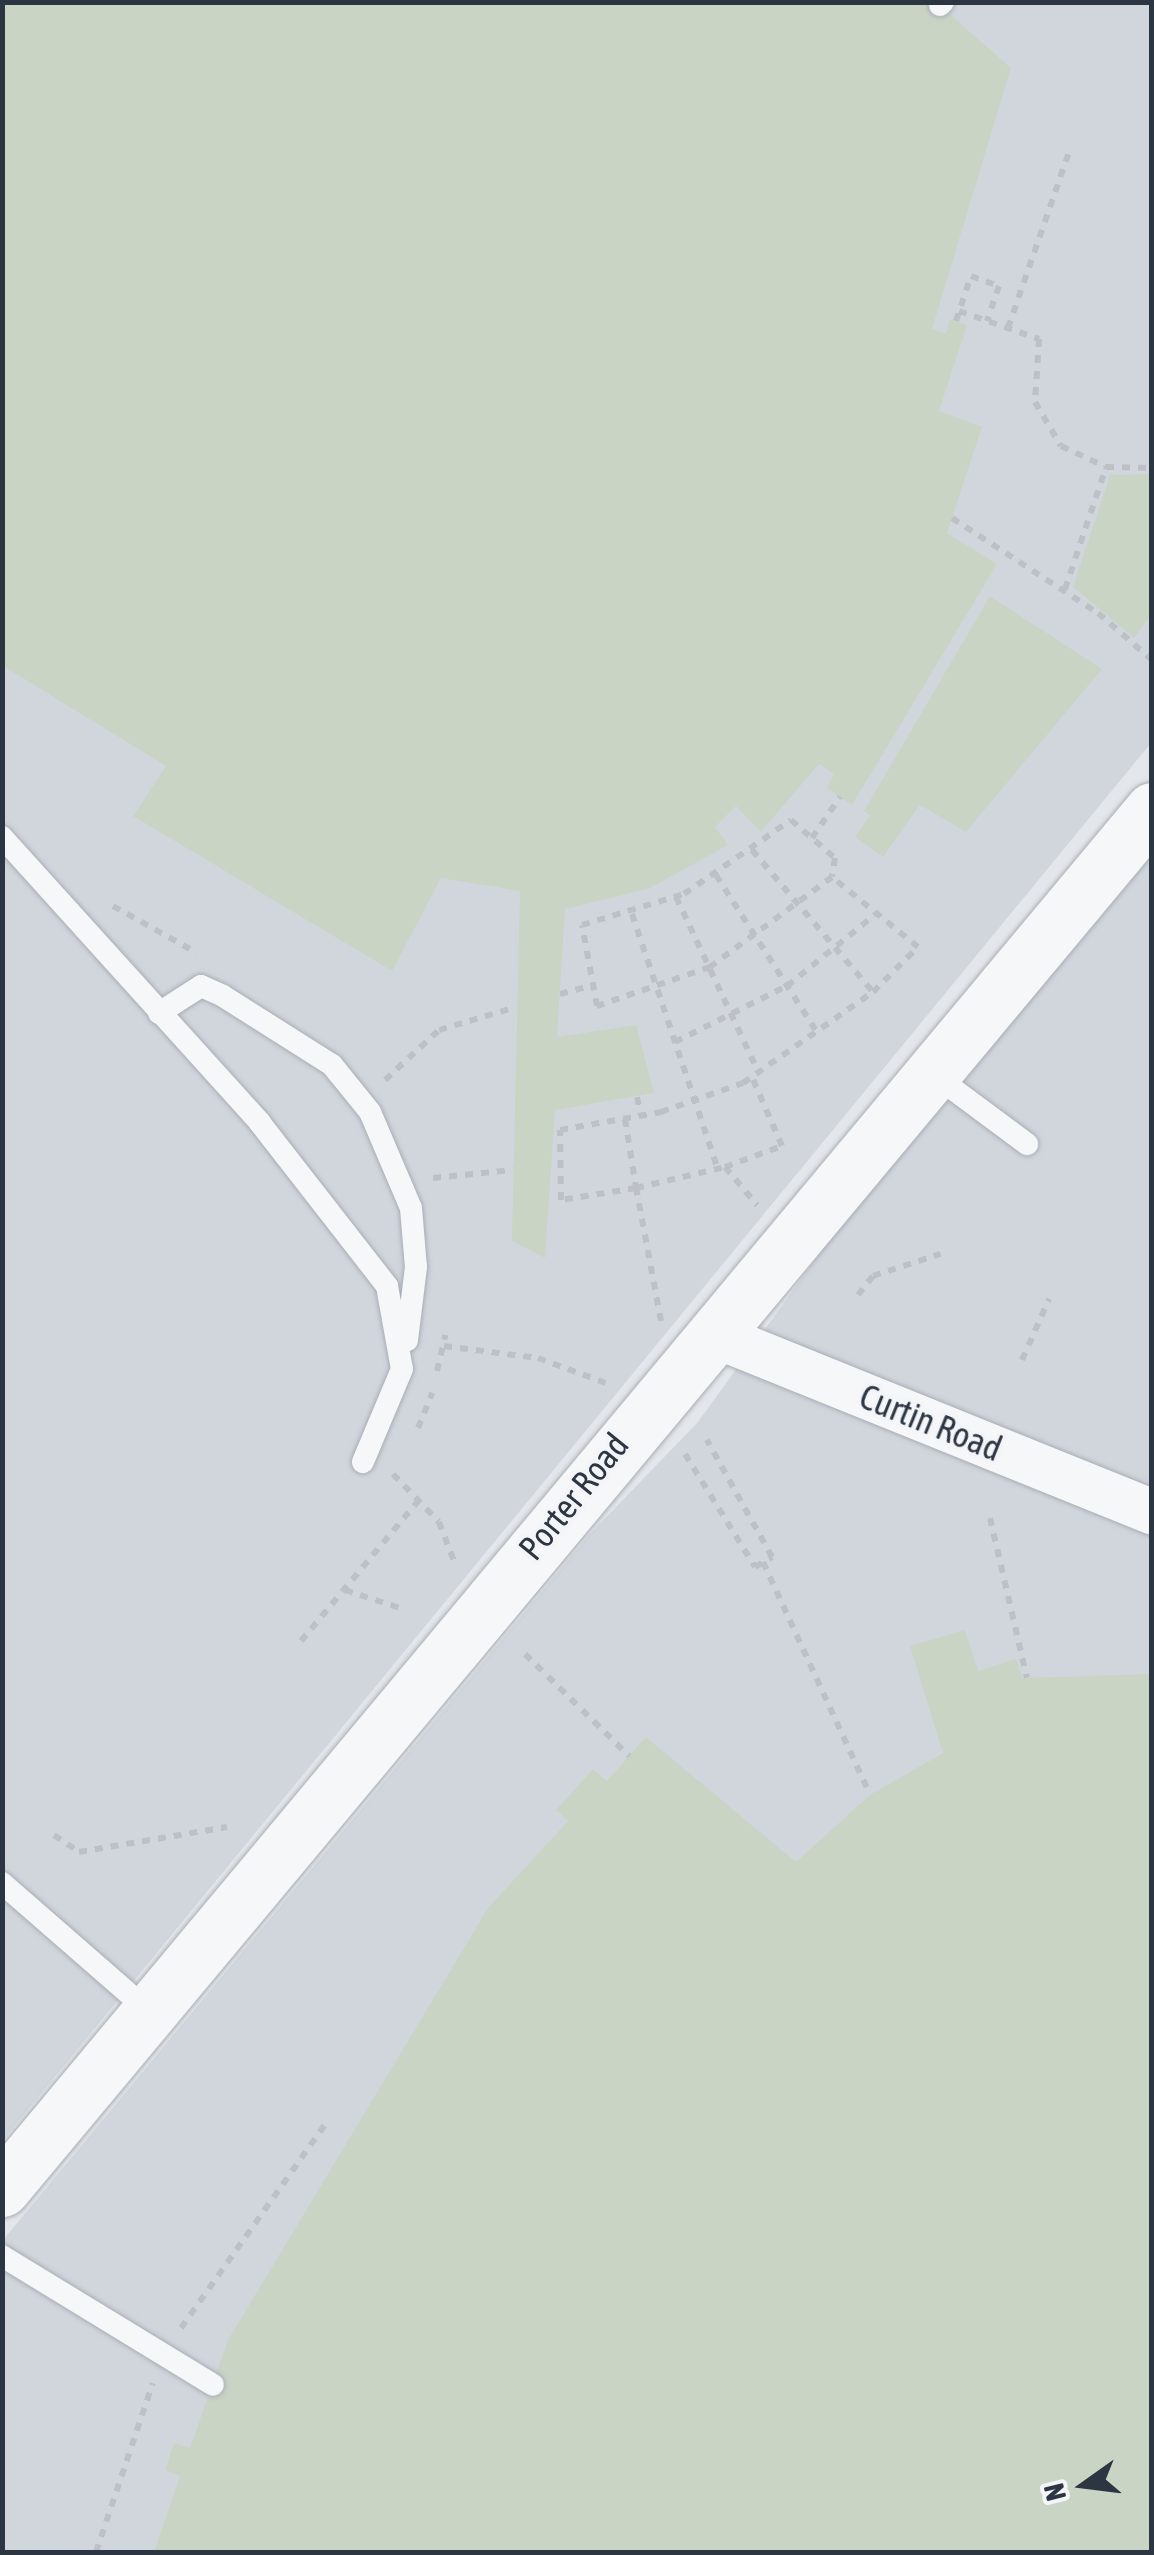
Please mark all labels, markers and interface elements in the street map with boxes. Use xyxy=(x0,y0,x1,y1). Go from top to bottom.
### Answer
street label: Curtin Road xyxy=(854,1375,1008,1469)
street label: Porter Road xyxy=(509,1424,637,1568)
north arrow xyxy=(1034,2435,1134,2535)
text: N xyxy=(1037,2480,1072,2504)

